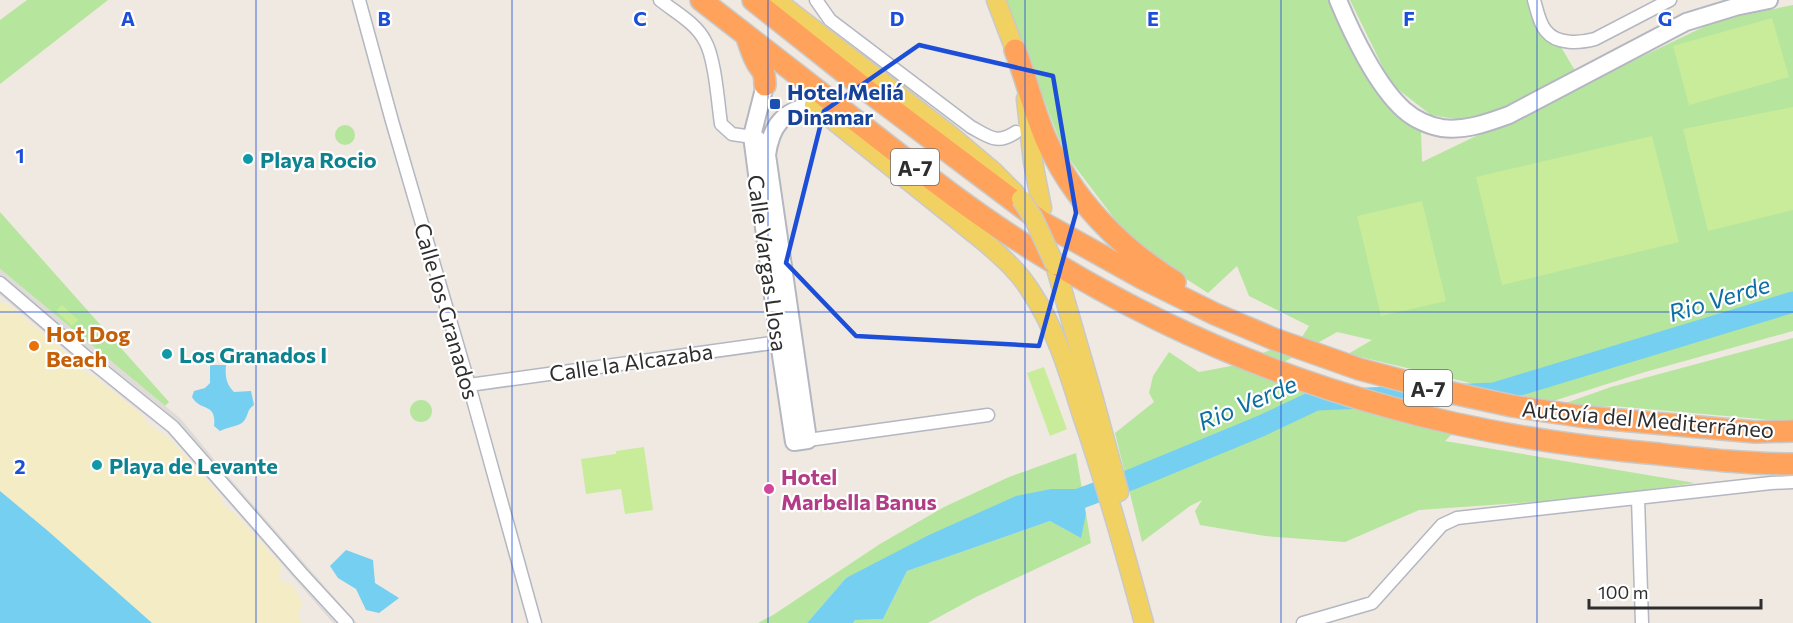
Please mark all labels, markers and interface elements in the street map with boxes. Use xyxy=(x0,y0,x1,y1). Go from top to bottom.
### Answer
text: A xyxy=(121,6,135,30)
text: B xyxy=(377,6,391,30)
text: C xyxy=(633,6,647,30)
text: D xyxy=(890,6,904,30)
text: E xyxy=(1147,6,1159,30)
text: F xyxy=(1403,6,1415,30)
text: G xyxy=(1658,6,1672,30)
place label: Hotel Meliá Dinamar xyxy=(787,78,904,130)
marker: Hotel Meliá Dinamar xyxy=(768,97,782,111)
text: 1 xyxy=(15,143,25,167)
place label: Playa Rocio xyxy=(260,146,377,173)
road number: A-7 xyxy=(891,149,939,185)
marker: Playa Rocio xyxy=(241,152,255,166)
street label: Calle Vargas Llosa xyxy=(742,173,794,353)
street label: Calle los Granados xyxy=(409,220,485,402)
water label: Rio Verde xyxy=(1665,269,1774,327)
place label: Hot Dog Beach xyxy=(46,320,130,372)
street label: Calle la Alcazaba xyxy=(547,337,715,387)
marker: Hot Dog Beach xyxy=(27,339,41,353)
place label: Los Granados I xyxy=(179,341,327,368)
marker: Los Granados I xyxy=(160,347,174,361)
water label: Rio Verde xyxy=(1193,368,1301,436)
road number: A-7 xyxy=(1404,370,1452,406)
street label: Autovía del Mediterráneo xyxy=(1521,395,1775,443)
place label: Playa de Levante xyxy=(109,452,278,479)
text: 2 xyxy=(14,454,26,478)
marker: Playa de Levante xyxy=(90,458,104,472)
place label: Hotel Marbella Banus xyxy=(781,463,937,515)
marker: Hotel Marbella Banus xyxy=(762,482,776,496)
scale bar xyxy=(1589,572,1762,610)
text: 100 m xyxy=(1598,581,1648,603)

